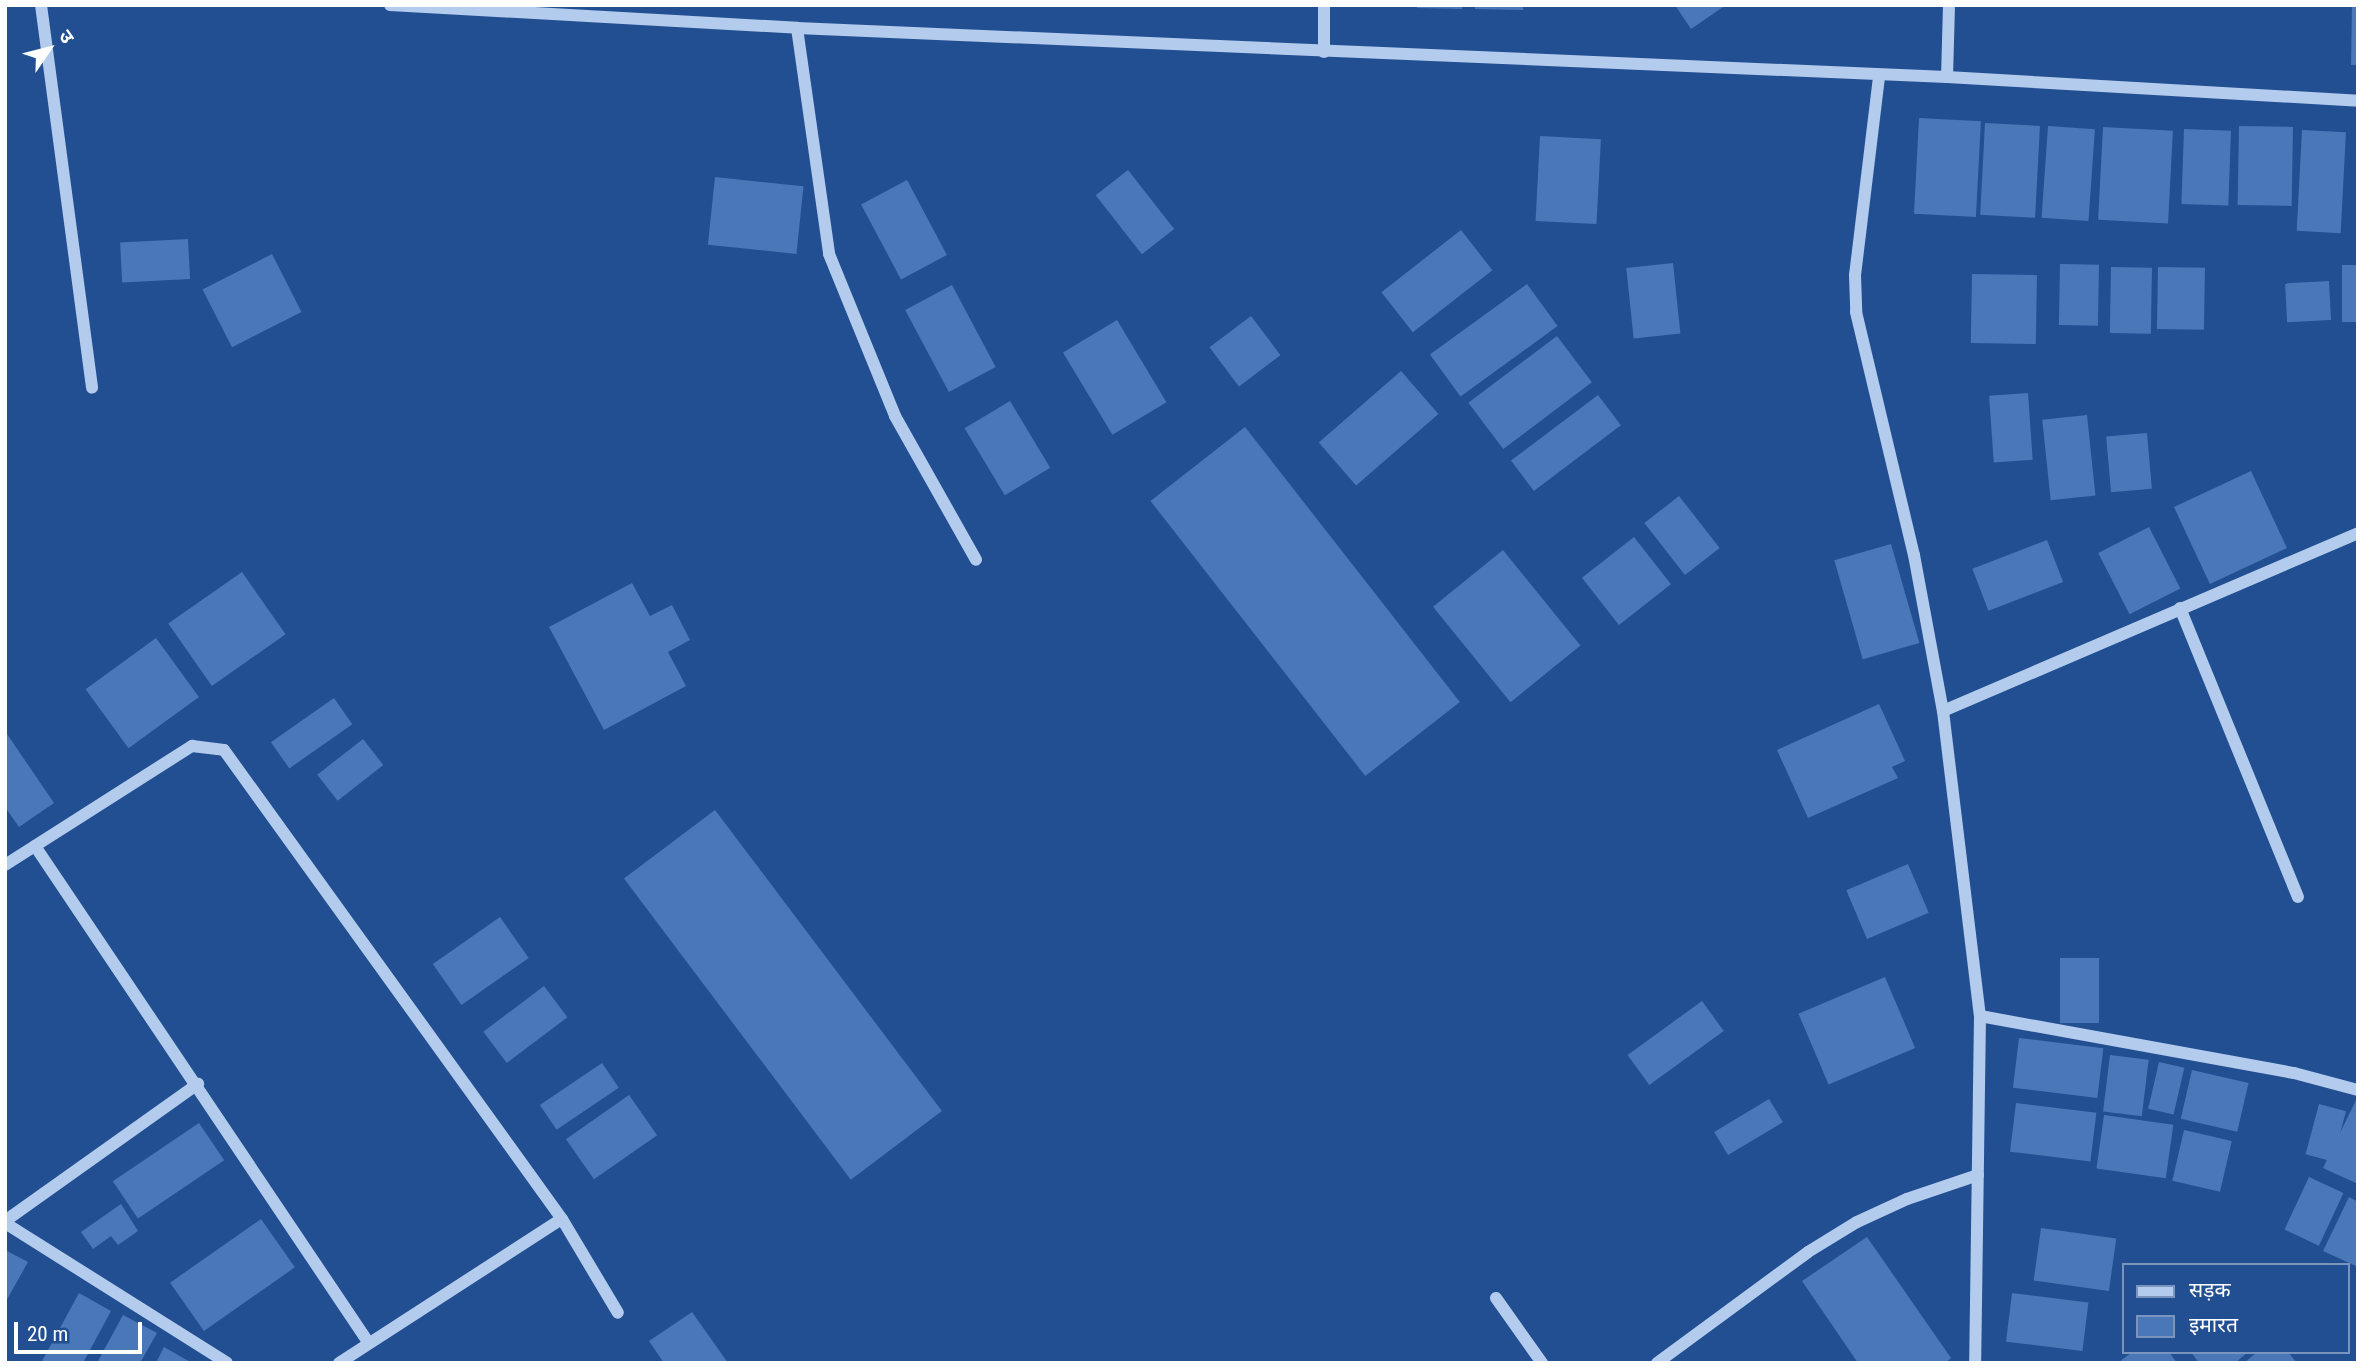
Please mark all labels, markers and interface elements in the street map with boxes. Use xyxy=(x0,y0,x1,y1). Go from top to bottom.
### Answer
north arrow xyxy=(14,14,84,84)
text: उ xyxy=(54,26,79,48)
legend xyxy=(2122,1263,2349,1354)
text: सड़क xyxy=(2189,1278,2231,1302)
scale bar xyxy=(18,1308,145,1352)
text: इमारत xyxy=(2189,1313,2238,1337)
text: 20 m xyxy=(27,1322,68,1346)

